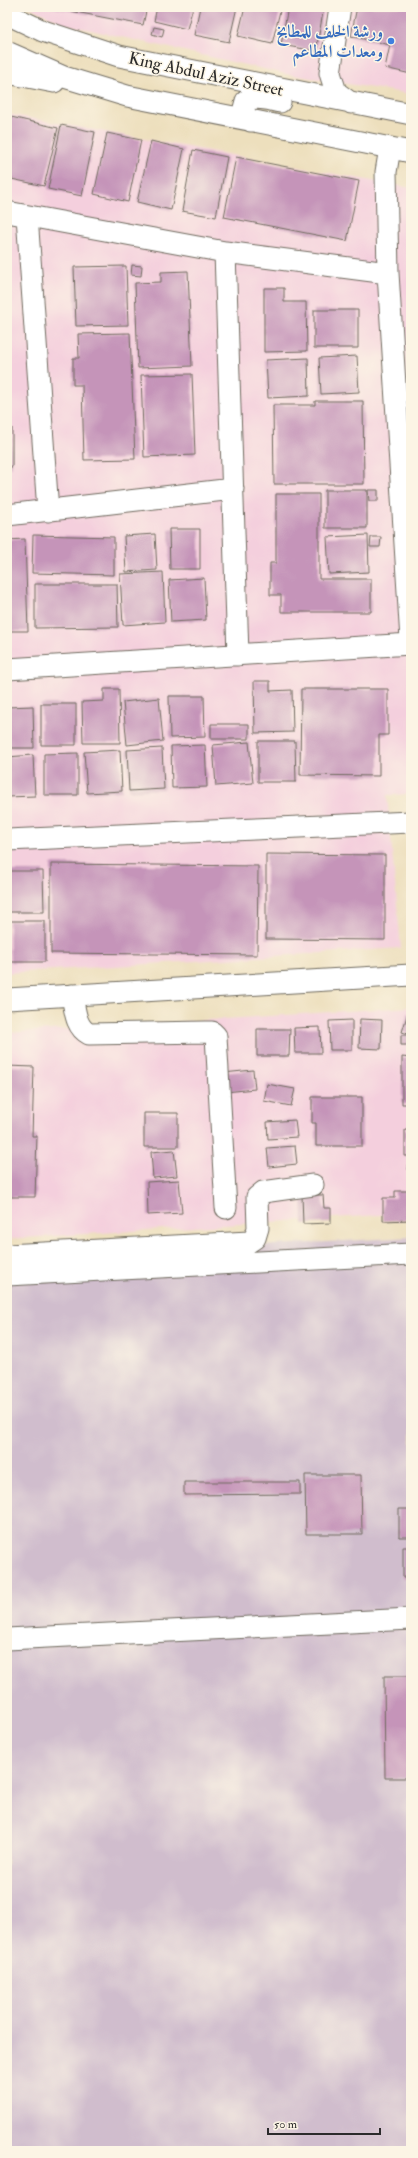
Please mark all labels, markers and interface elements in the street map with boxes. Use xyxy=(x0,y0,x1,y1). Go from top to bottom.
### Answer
place label: ورشة الخلف للمطابخ ومعدات المطاعم xyxy=(276,21,383,67)
marker: ورشة الخلف للمطابخ ومعدات المطاعم xyxy=(386,36,396,46)
street label: King Abdul Aziz Street xyxy=(127,47,286,101)
scale bar xyxy=(268,2110,380,2136)
text: 50 m xyxy=(274,2117,298,2132)

